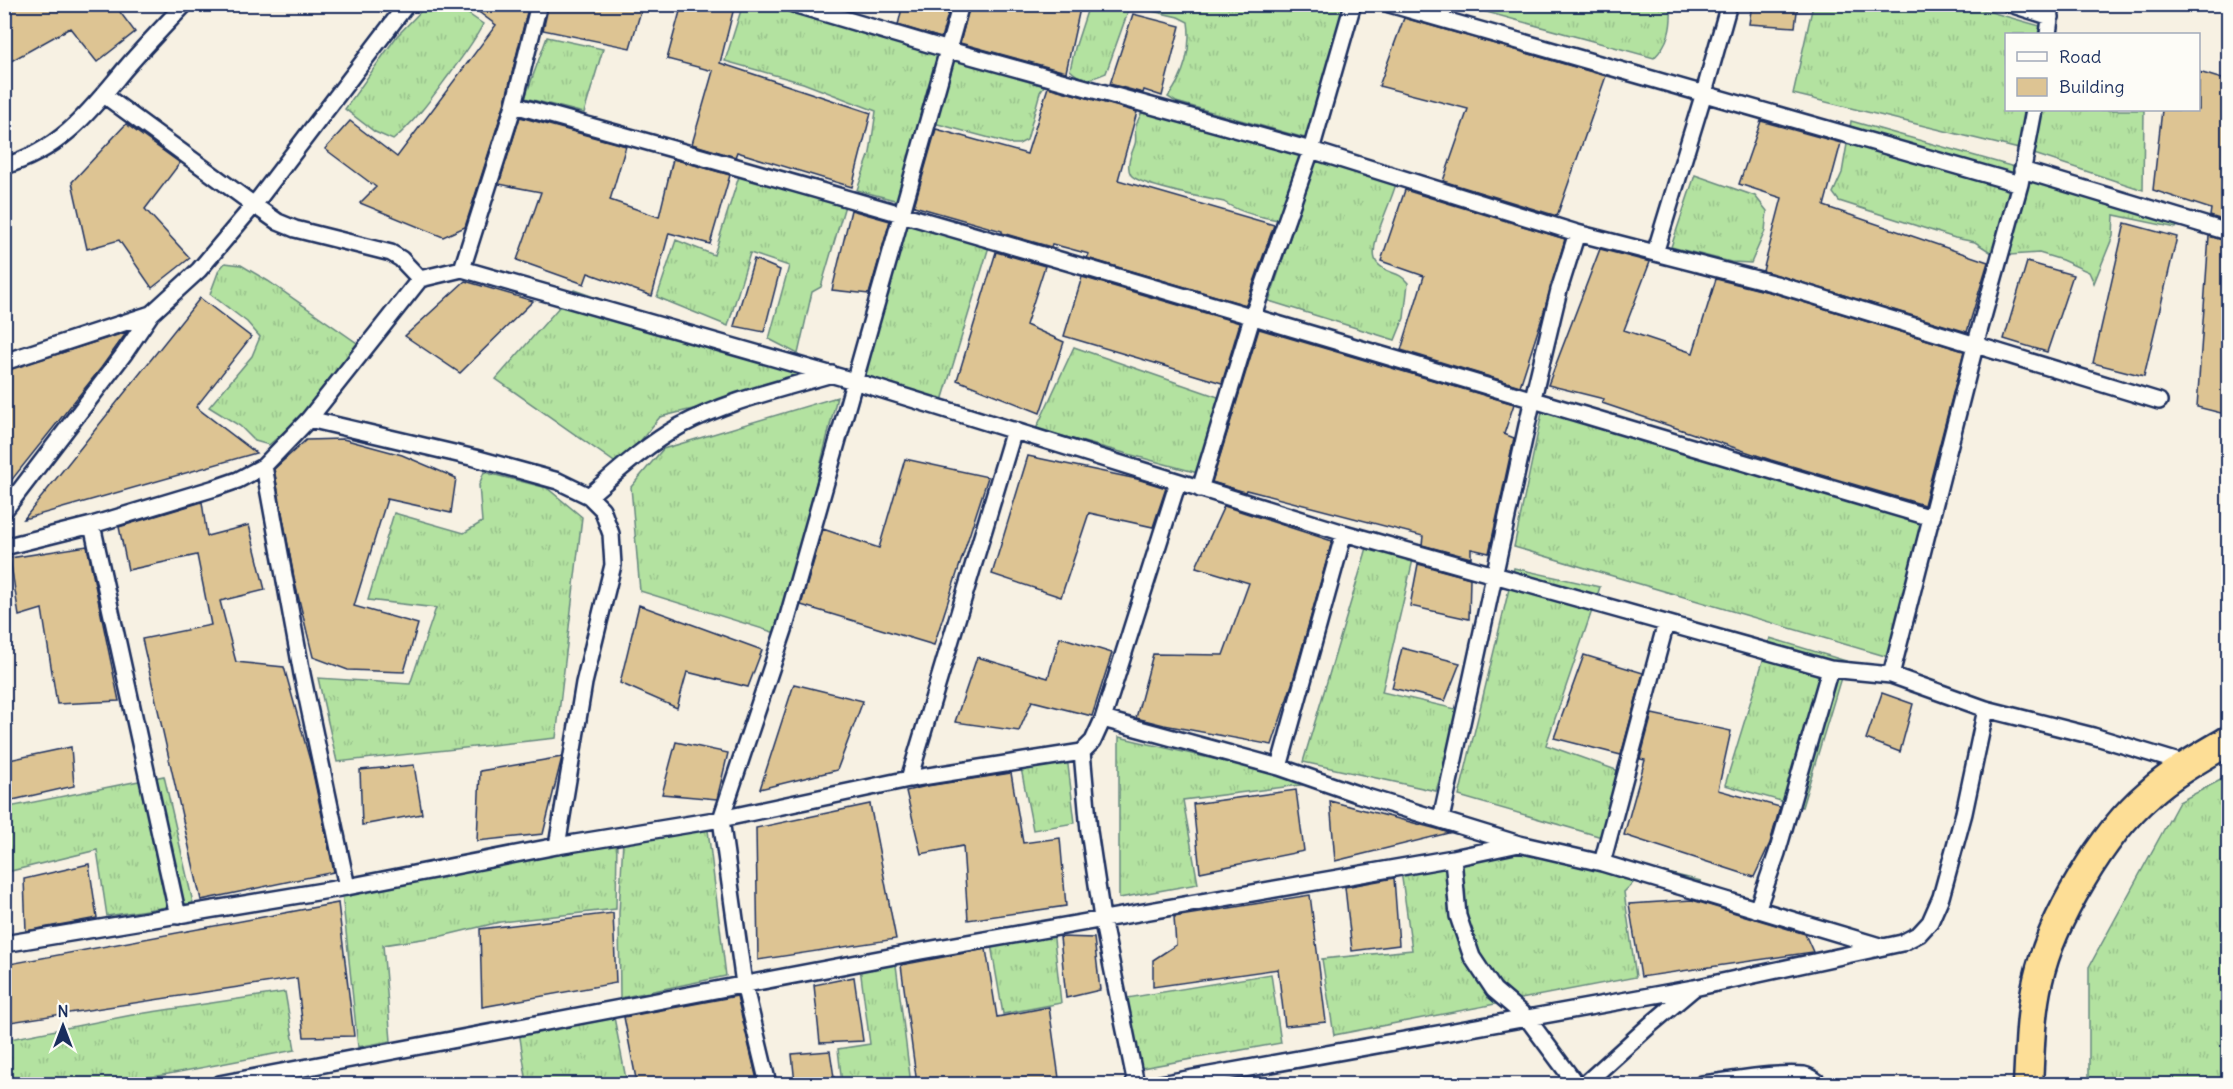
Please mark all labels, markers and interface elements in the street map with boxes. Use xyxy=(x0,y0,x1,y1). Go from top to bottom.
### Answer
legend xyxy=(2005,33,2200,111)
text: Road xyxy=(2059,45,2102,68)
text: Building xyxy=(2059,75,2124,98)
north arrow xyxy=(33,996,93,1056)
text: N xyxy=(57,1001,69,1021)

